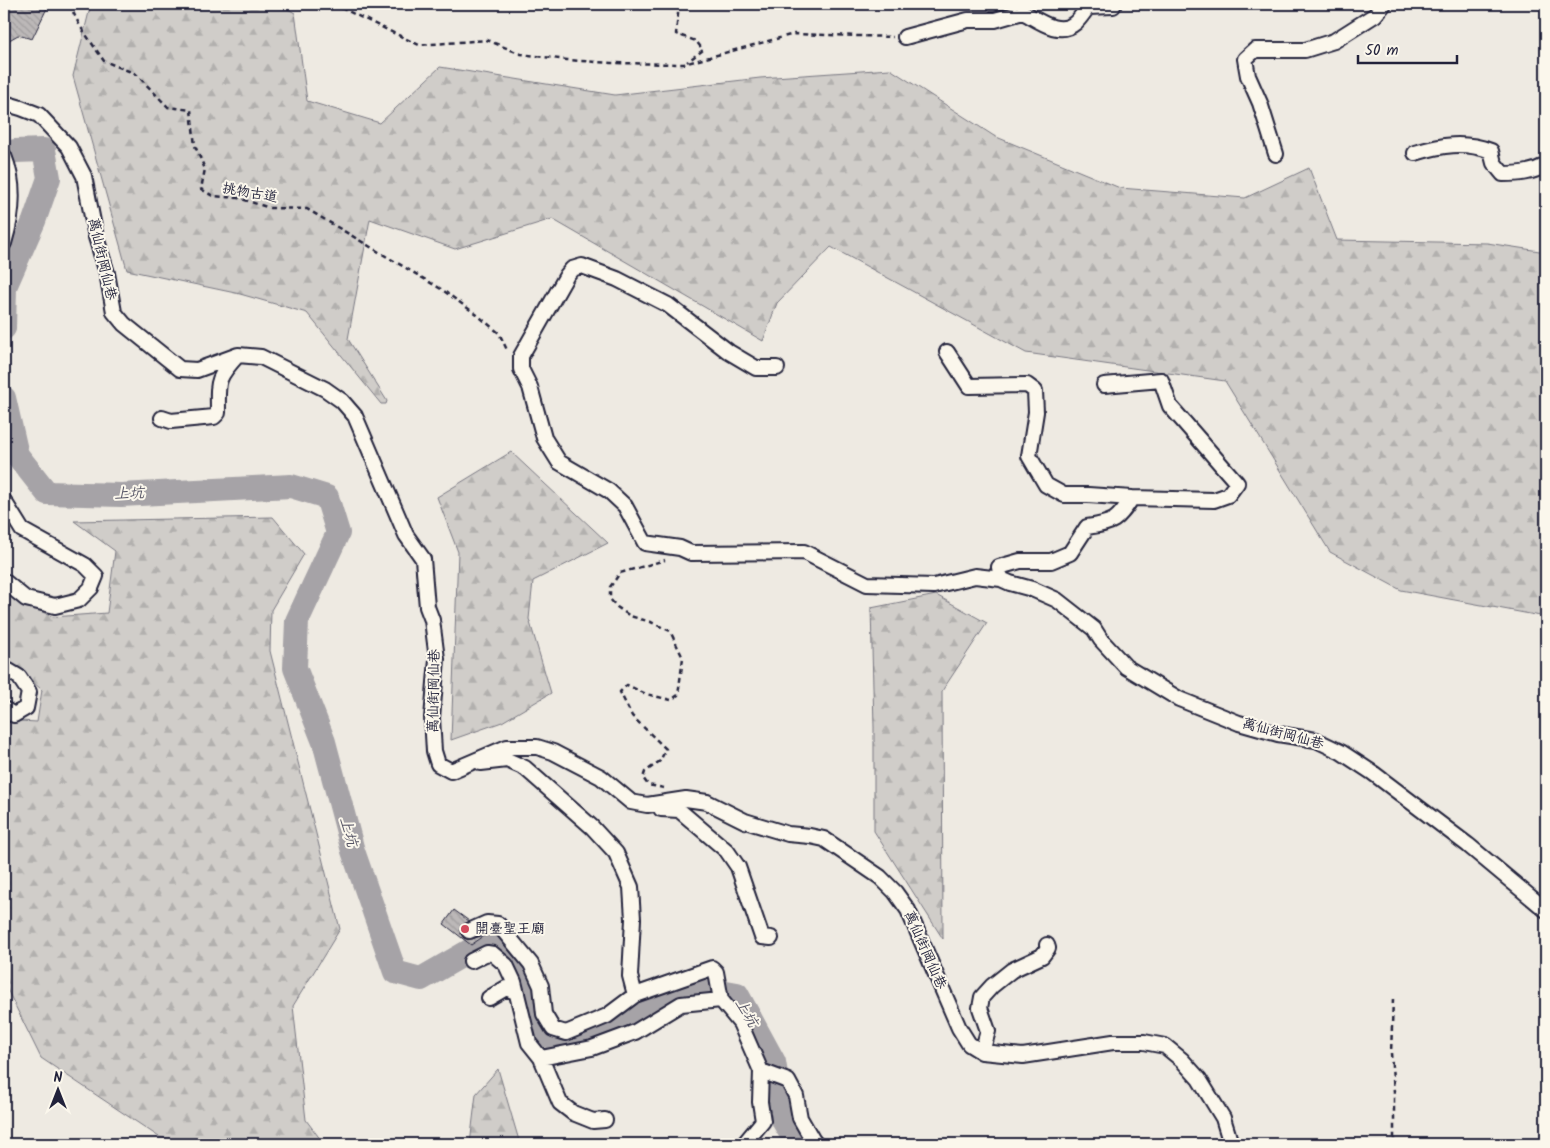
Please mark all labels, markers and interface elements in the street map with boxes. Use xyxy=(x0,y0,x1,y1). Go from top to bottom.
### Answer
scale bar xyxy=(1358,32,1456,64)
text: 50 m xyxy=(1365,39,1399,63)
street label: 挑物古道 xyxy=(221,177,279,209)
street label: 萬仙街岡仙巷 xyxy=(82,216,122,303)
water label: 上坑 xyxy=(114,481,146,507)
street label: 萬仙街岡仙巷 xyxy=(422,648,446,733)
street label: 萬仙街岡仙巷 xyxy=(1240,713,1327,756)
water label: 上坑 xyxy=(333,814,364,852)
street label: 萬仙街岡仙巷 xyxy=(898,907,953,994)
place label: 開臺聖王廟 xyxy=(475,918,545,940)
marker: 開臺聖王廟 xyxy=(459,923,471,935)
water label: 上坑 xyxy=(728,994,765,1034)
north arrow xyxy=(32,1066,82,1116)
text: N xyxy=(54,1067,63,1089)

